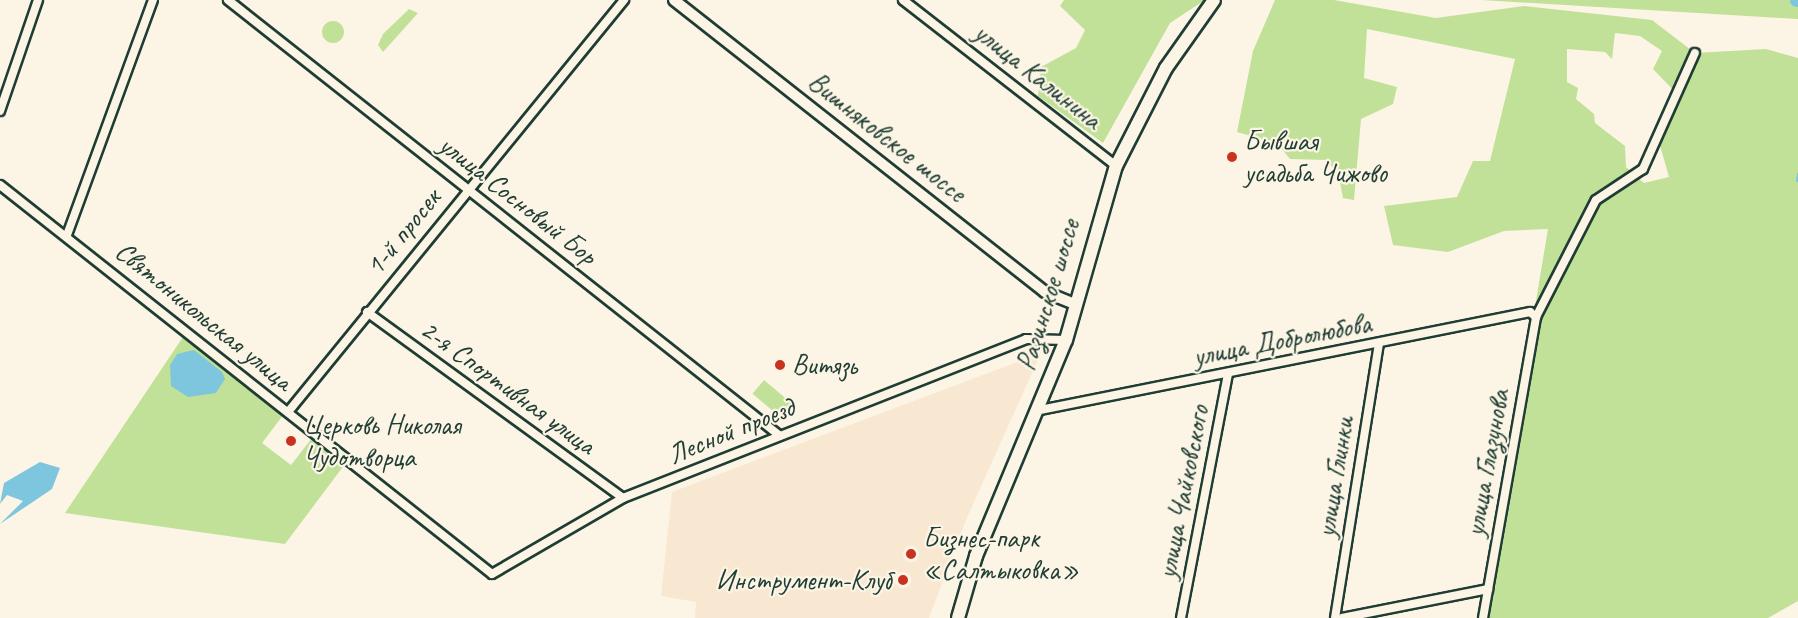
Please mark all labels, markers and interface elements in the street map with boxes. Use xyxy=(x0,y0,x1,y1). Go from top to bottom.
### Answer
street label: улица Калинина xyxy=(967,15,1109,137)
street label: Вишняковское шоссе xyxy=(801,65,973,209)
place label: Бывшая усадьба Чижово xyxy=(1244,124,1387,190)
street label: улица Сосновый Бор xyxy=(432,128,604,272)
marker: Бывшая усадьба Чижово xyxy=(1225,150,1239,164)
street label: 1-й просек xyxy=(358,182,448,282)
street label: Разинское шоссе xyxy=(1009,215,1087,375)
street label: Святоникольская улица xyxy=(109,234,299,398)
street label: улица Добролюбова xyxy=(1190,306,1374,374)
street label: 2-я Спортивная улица xyxy=(412,311,604,463)
place label: Витязь xyxy=(792,348,857,382)
marker: Витязь xyxy=(773,358,787,372)
street label: улица Глазунова xyxy=(1457,386,1517,540)
street label: Лесной проезд xyxy=(663,390,799,472)
street label: улица Чайковского xyxy=(1150,403,1216,581)
place label: Церковь Николая Чудотворца xyxy=(303,408,461,474)
street label: улица Глинки xyxy=(1309,414,1361,540)
marker: Церковь Николая Чудотворца xyxy=(284,434,298,448)
place label: Бизнес-парк «Салтыковка» xyxy=(923,521,1079,587)
marker: Бизнес-парк «Салтыковка» xyxy=(904,547,918,561)
place label: Инструмент-Клуб xyxy=(716,563,891,597)
marker: Инструмент-Клуб xyxy=(896,573,910,587)

